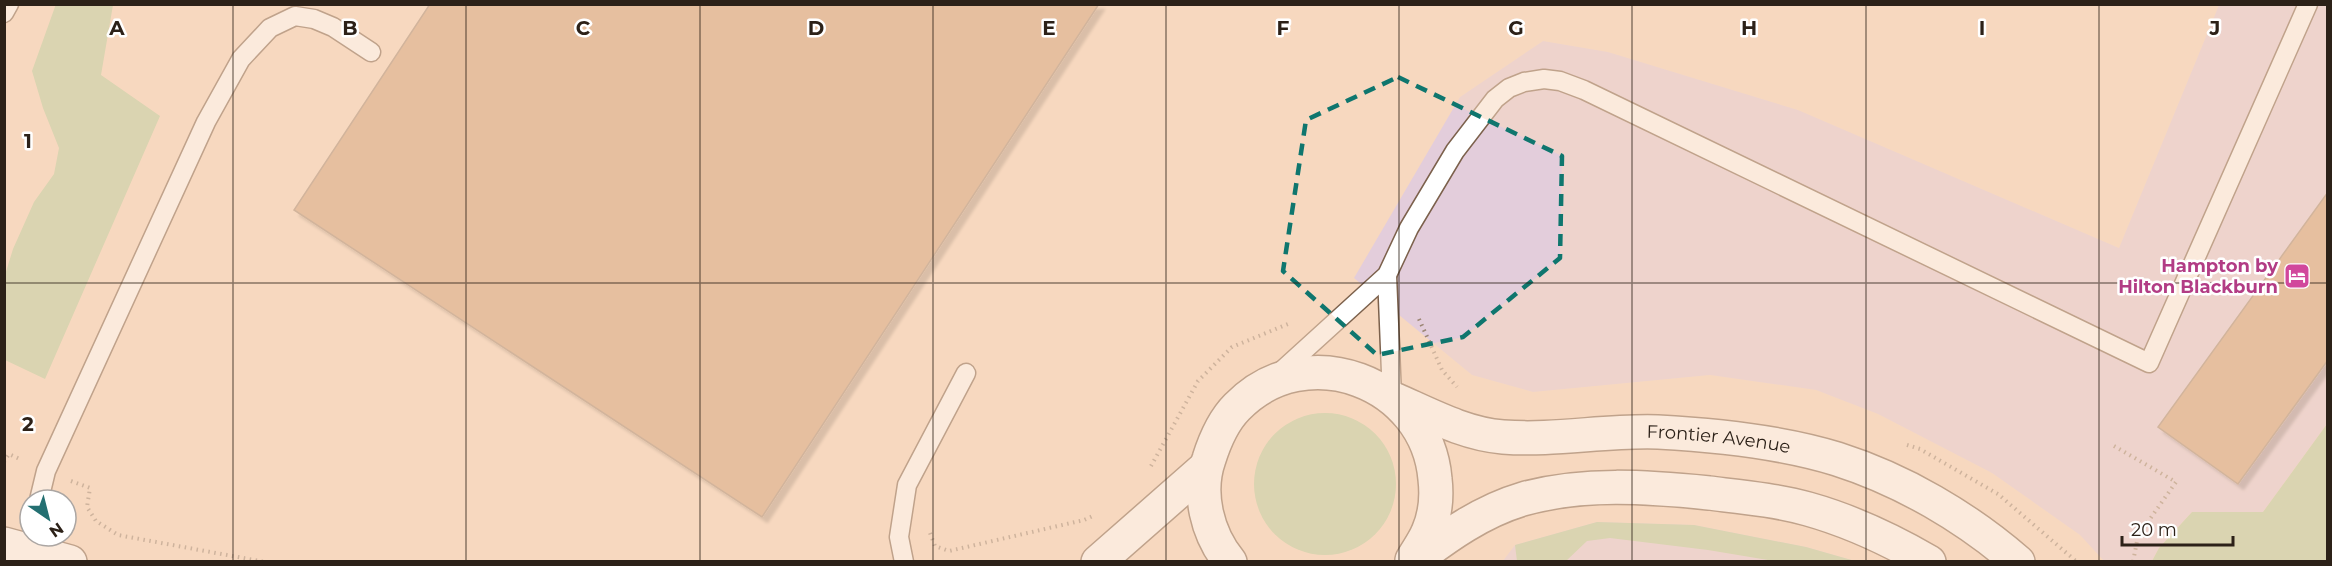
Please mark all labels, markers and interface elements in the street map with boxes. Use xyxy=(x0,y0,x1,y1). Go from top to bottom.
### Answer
text: A xyxy=(108,16,125,40)
text: B xyxy=(342,16,358,40)
text: C xyxy=(576,16,591,40)
text: D xyxy=(808,16,824,40)
text: E xyxy=(1042,16,1056,40)
text: F xyxy=(1277,16,1290,40)
text: G xyxy=(1508,16,1524,40)
text: H xyxy=(1741,16,1757,40)
text: I xyxy=(1979,16,1985,40)
text: J xyxy=(2209,16,2220,40)
text: 1 xyxy=(24,129,32,153)
place label: Hampton by Hilton Blackburn xyxy=(2118,255,2278,298)
hotel icon: Hampton by Hilton Blackburn xyxy=(2282,261,2312,291)
text: 2 xyxy=(22,412,34,436)
street label: Frontier Avenue xyxy=(1646,421,1793,458)
north arrow xyxy=(18,488,78,548)
scale bar xyxy=(2122,509,2233,547)
text: N xyxy=(46,518,67,541)
text: 20 m xyxy=(2131,519,2177,541)

